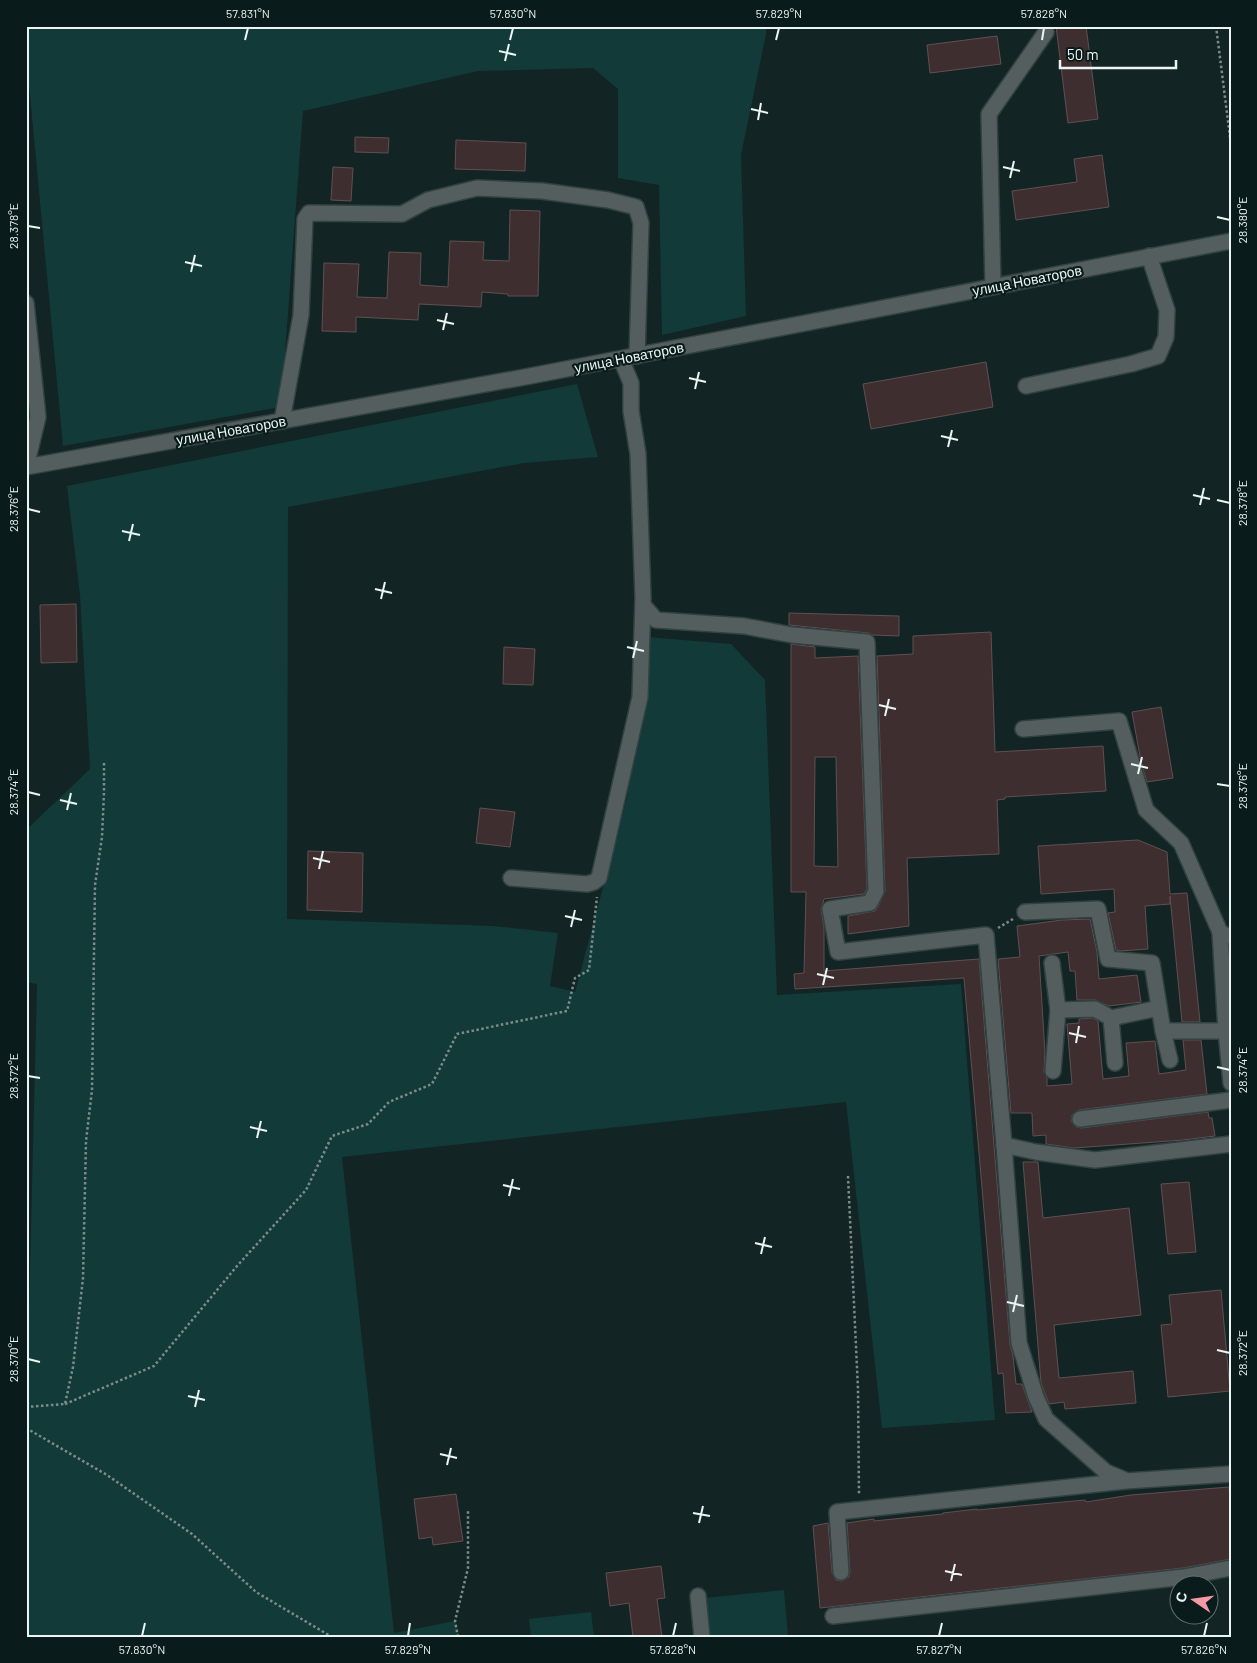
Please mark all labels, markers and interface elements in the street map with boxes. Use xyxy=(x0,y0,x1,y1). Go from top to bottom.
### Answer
text: 57.831°N xyxy=(226,6,270,20)
text: 57.830°N xyxy=(490,6,536,20)
text: 57.829°N xyxy=(756,6,802,20)
text: 57.828°N xyxy=(1021,6,1067,20)
scale bar xyxy=(1060,38,1176,70)
text: 50 m xyxy=(1067,45,1099,63)
text: 28.380°E xyxy=(1235,196,1249,244)
text: 28.378°E xyxy=(6,203,20,249)
street label: улица Новаторов xyxy=(971,261,1083,299)
street label: улица Новаторов xyxy=(573,338,685,376)
street label: улица Новаторов xyxy=(175,412,287,448)
text: 28.378°E xyxy=(1235,480,1249,526)
text: 28.376°E xyxy=(6,486,20,532)
text: 28.376°E xyxy=(1235,763,1249,809)
text: 28.374°E xyxy=(6,769,20,815)
text: 28.374°E xyxy=(1235,1047,1249,1093)
text: 28.372°E xyxy=(6,1053,20,1099)
text: 28.372°E xyxy=(1235,1330,1249,1376)
text: 28.370°E xyxy=(6,1336,20,1382)
north arrow xyxy=(1170,1576,1220,1626)
text: С xyxy=(1171,1590,1190,1604)
text: 57.830°N xyxy=(119,1642,165,1656)
text: 57.829°N xyxy=(385,1642,431,1656)
text: 57.828°N xyxy=(650,1642,696,1656)
text: 57.827°N xyxy=(916,1642,962,1656)
text: 57.826°N xyxy=(1181,1642,1227,1656)

